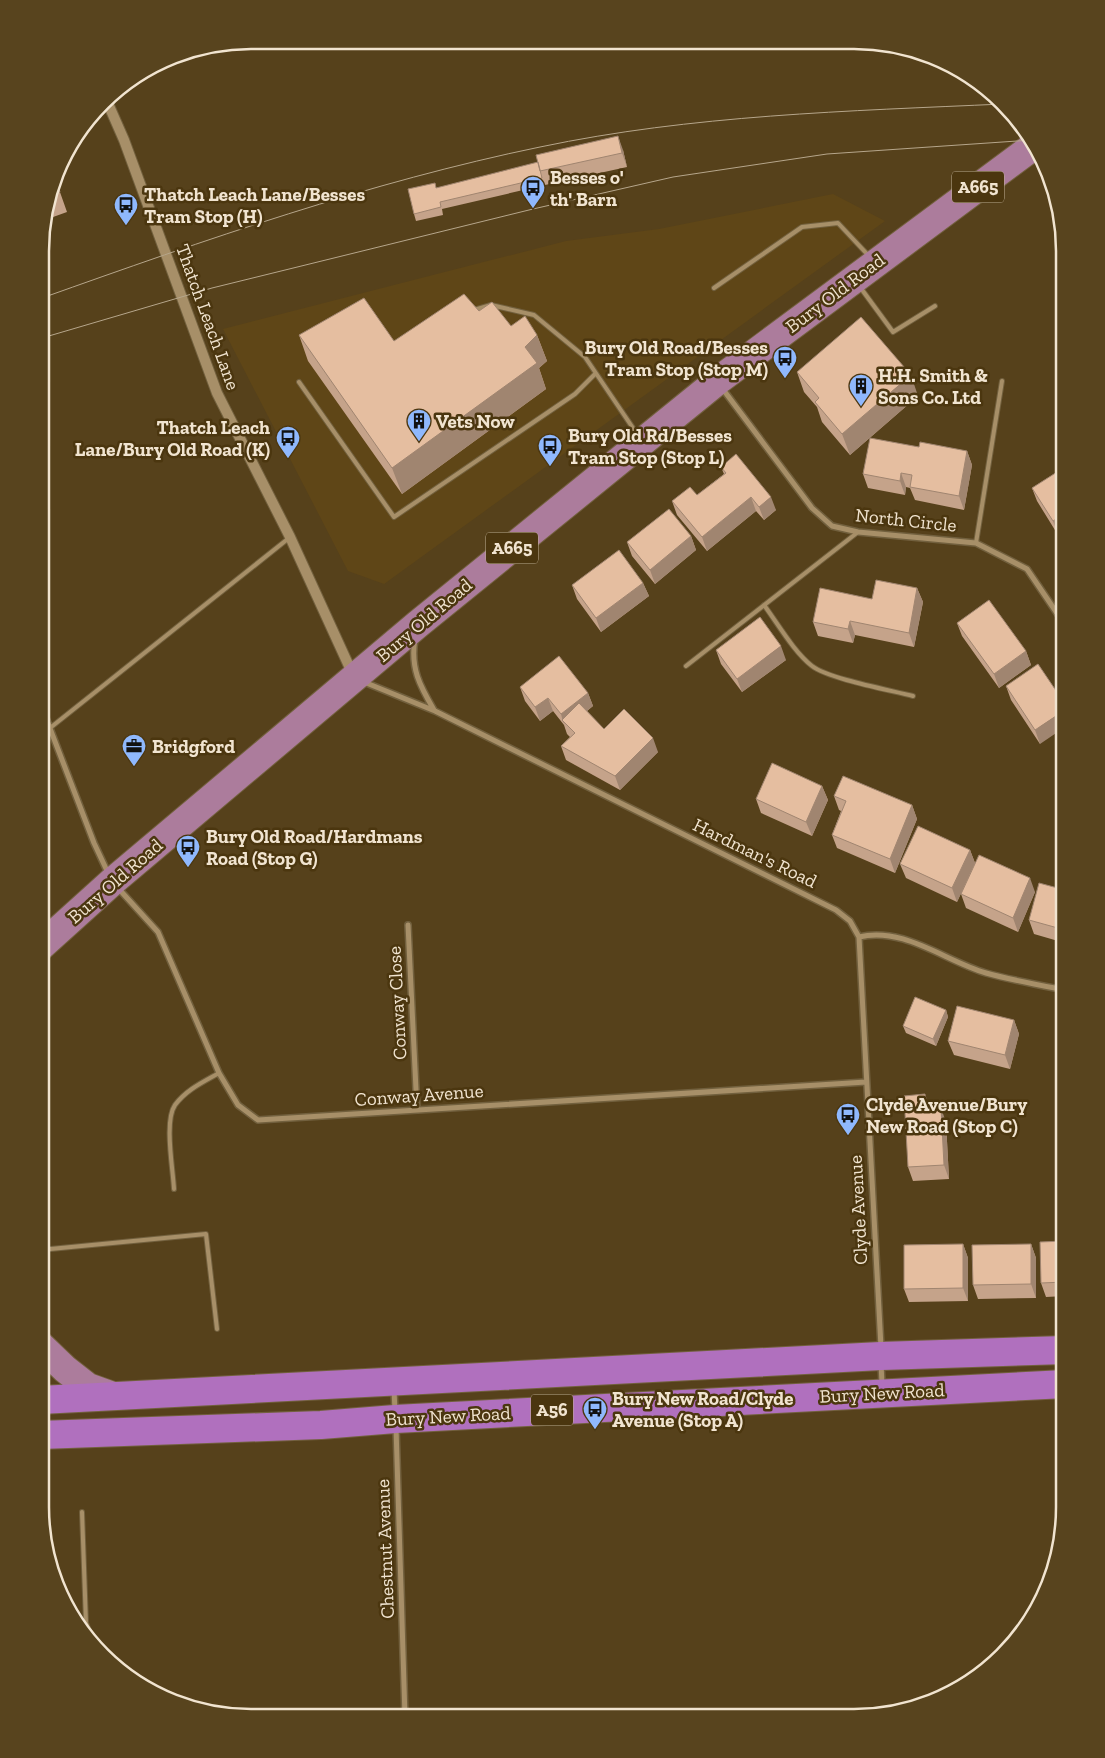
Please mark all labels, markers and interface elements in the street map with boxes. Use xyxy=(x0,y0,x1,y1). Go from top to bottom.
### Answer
place label: Besses o' th' Barn xyxy=(550,166,624,211)
road number: A665 xyxy=(952,172,1004,202)
bus stop icon: Besses o' th' Barn xyxy=(520,175,546,209)
place label: Thatch Leach Lane/Besses Tram Stop (H) xyxy=(144,183,365,228)
bus stop icon: Thatch Leach Lane/Besses Tram Stop (H) xyxy=(113,192,139,226)
street label: Thatch Leach Lane xyxy=(171,241,245,393)
street label: Bury Old Road xyxy=(781,248,889,338)
place label: Bury Old Road/Besses Tram Stop (Stop M) xyxy=(585,336,769,381)
bus stop icon: Bury Old Road/Besses Tram Stop (Stop M) xyxy=(772,345,798,379)
place label: H.H. Smith & Sons Co. Ltd xyxy=(878,364,988,409)
building icon: H.H. Smith & Sons Co. Ltd xyxy=(848,373,874,407)
building icon: Vets Now xyxy=(406,408,432,442)
place label: Vets Now xyxy=(436,410,515,433)
place label: Thatch Leach Lane/Bury Old Road (K) xyxy=(75,416,270,461)
place label: Bury Old Rd/Besses Tram Stop (Stop L) xyxy=(568,424,732,469)
bus stop icon: Thatch Leach Lane/Bury Old Road (K) xyxy=(275,425,301,459)
bus stop icon: Bury Old Rd/Besses Tram Stop (Stop L) xyxy=(537,433,563,467)
street label: North Circle xyxy=(854,503,958,537)
road number: A665 xyxy=(486,532,538,564)
street label: Bury Old Road xyxy=(371,573,477,667)
office icon: Bridgford xyxy=(121,733,147,767)
place label: Bridgford xyxy=(152,735,235,758)
street label: Hardman's Road xyxy=(689,813,821,893)
place label: Bury Old Road/Hardmans Road (Stop G) xyxy=(206,825,423,870)
street label: Bury Old Road xyxy=(63,833,167,928)
bus stop icon: Bury Old Road/Hardmans Road (Stop G) xyxy=(175,834,201,868)
street label: Conway Close xyxy=(383,946,411,1060)
street label: Conway Avenue xyxy=(354,1079,484,1111)
place label: Clyde Avenue/Bury New Road (Stop C) xyxy=(866,1093,1027,1138)
bus stop icon: Clyde Avenue/Bury New Road (Stop C) xyxy=(835,1102,861,1136)
street label: Clyde Avenue xyxy=(844,1154,872,1265)
street label: Bury New Road xyxy=(819,1378,946,1408)
place label: Bury New Road/Clyde Avenue (Stop A) xyxy=(612,1387,793,1432)
road number: A56 xyxy=(531,1394,573,1426)
bus stop icon: Bury New Road/Clyde Avenue (Stop A) xyxy=(582,1396,608,1430)
street label: Bury New Road xyxy=(385,1401,512,1431)
street label: Chestnut Avenue xyxy=(371,1479,399,1619)

